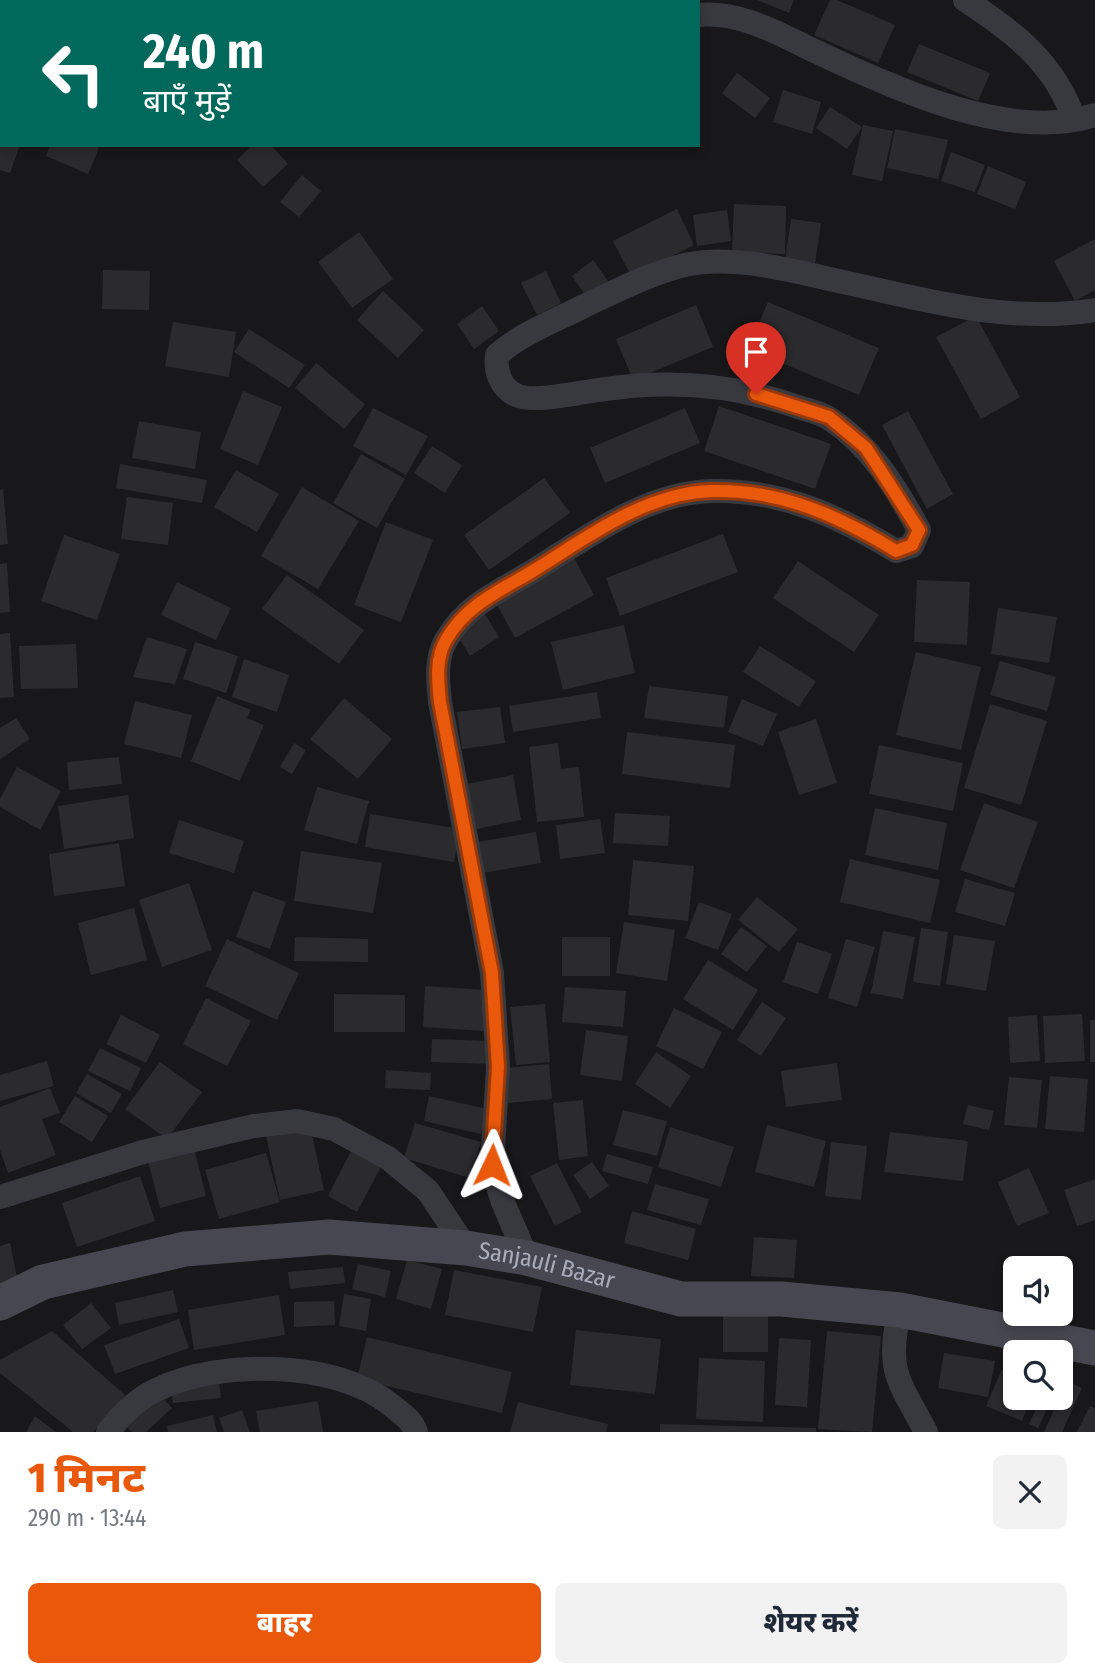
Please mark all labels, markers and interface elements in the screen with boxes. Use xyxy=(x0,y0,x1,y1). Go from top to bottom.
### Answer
text: 240 m xyxy=(143,22,264,81)
icon: left xyxy=(28,28,119,119)
text: बाएँ मुड़ें xyxy=(143,82,231,120)
pin xyxy=(726,322,786,394)
icon: arrive xyxy=(737,333,775,371)
position arrow xyxy=(455,1128,529,1202)
street label: Sanjauli Bazar xyxy=(476,1236,618,1295)
map controls xyxy=(1003,1256,1073,1410)
button: sound xyxy=(1003,1256,1073,1326)
button: search xyxy=(1003,1340,1073,1410)
text: 1 मिनट xyxy=(28,1453,145,1503)
button: close xyxy=(993,1455,1067,1529)
text: 290 m · 13:44 xyxy=(28,1504,146,1532)
button: बाहर xyxy=(28,1583,541,1663)
button: शेयर करें xyxy=(555,1583,1067,1663)

